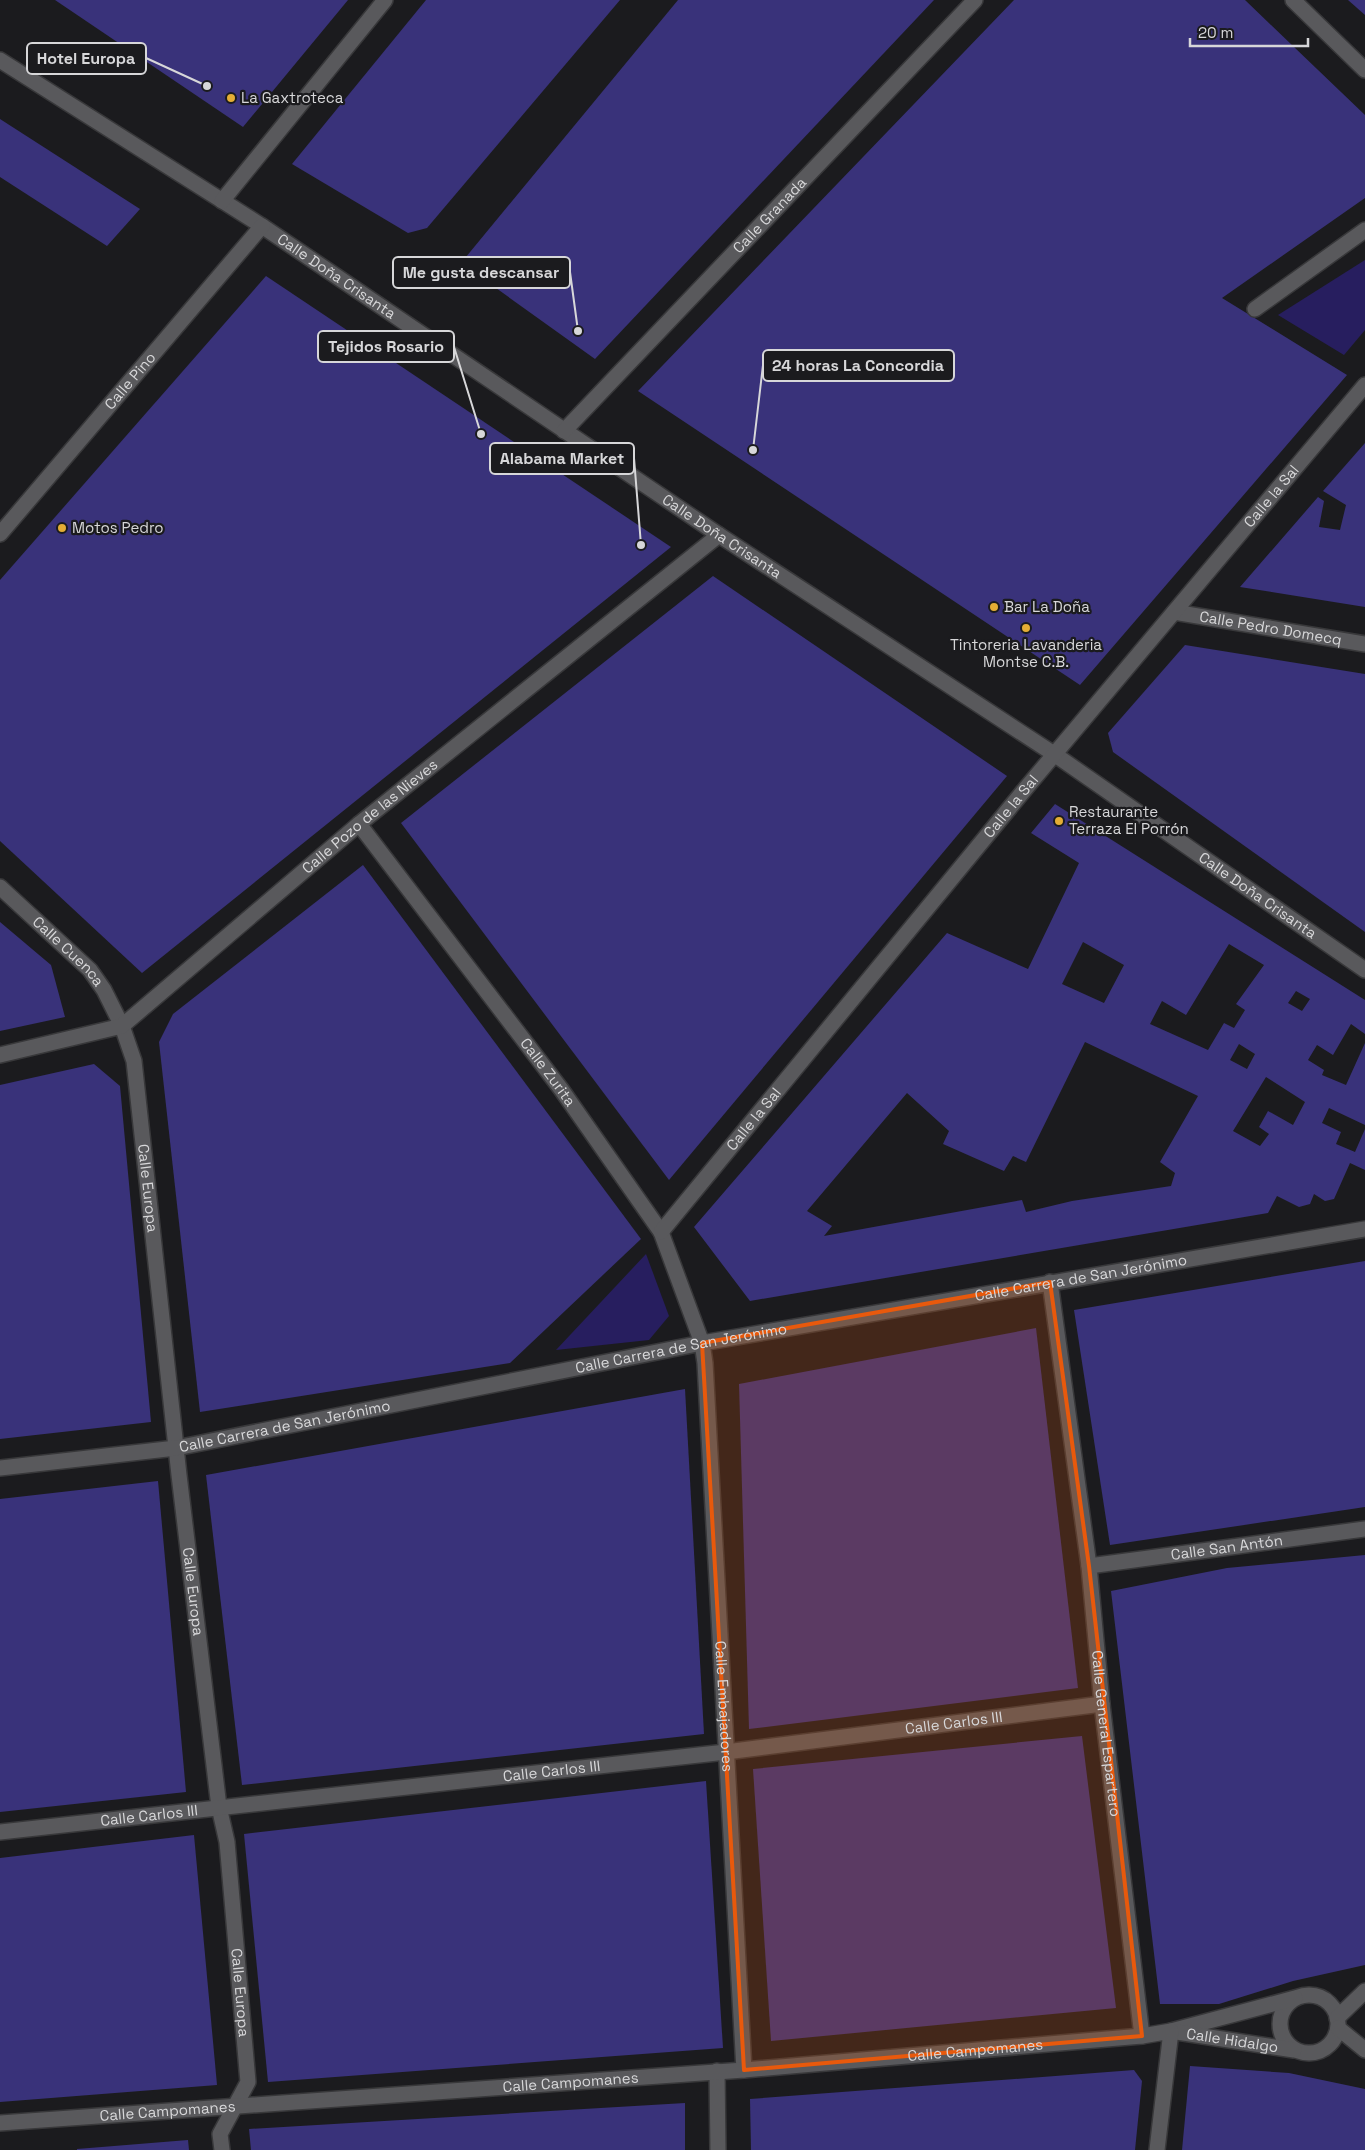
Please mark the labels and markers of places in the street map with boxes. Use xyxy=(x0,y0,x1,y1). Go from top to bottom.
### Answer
callout: Hotel Europa xyxy=(27,43,146,74)
place label: La Gaxtroteca xyxy=(241,88,344,107)
marker: La Gaxtroteca xyxy=(225,92,237,104)
callout: Me gusta descansar xyxy=(393,257,570,288)
callout: Tejidos Rosario xyxy=(318,331,454,362)
callout: 24 horas La Concordia xyxy=(763,350,954,381)
callout: Alabama Market xyxy=(490,443,634,474)
place label: Motos Pedro xyxy=(72,518,164,537)
marker: Motos Pedro xyxy=(56,522,68,534)
place label: Bar La Doña xyxy=(1004,597,1090,616)
marker: Bar La Doña xyxy=(988,601,1000,613)
marker: Tintoreria Lavanderia Montse C.B. xyxy=(1020,622,1032,634)
place label: Tintoreria Lavanderia Montse C.B. xyxy=(950,635,1102,671)
place label: Restaurante Terraza El Porrón xyxy=(1069,802,1189,838)
marker: Restaurante Terraza El Porrón xyxy=(1053,815,1065,827)

